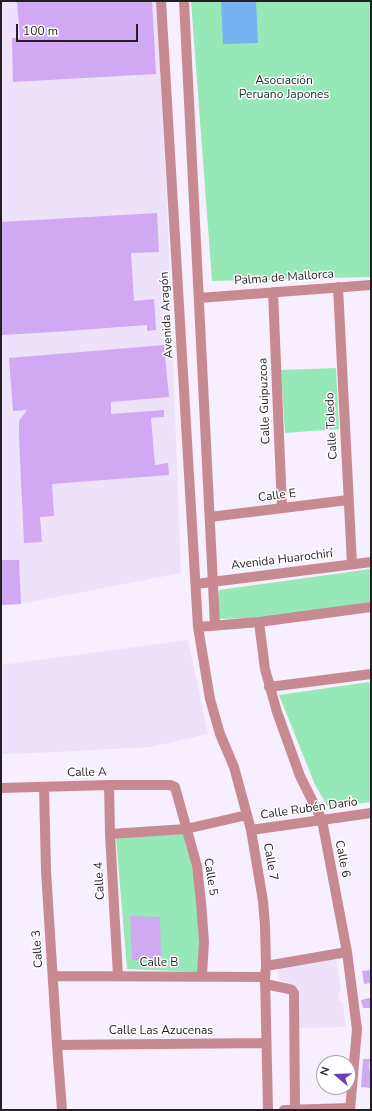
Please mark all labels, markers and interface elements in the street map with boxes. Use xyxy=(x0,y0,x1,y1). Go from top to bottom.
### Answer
scale bar xyxy=(18,16,140,42)
text: 100 m xyxy=(23,23,58,39)
park label: Asociación Peruano Japones xyxy=(239,74,329,102)
street label: Palma de Mallorca xyxy=(234,267,334,289)
street label: Avenida Aragón xyxy=(158,271,176,359)
street label: Calle Guipuzcoa xyxy=(256,357,274,445)
street label: Calle Toledo xyxy=(323,392,341,460)
street label: Calle E xyxy=(257,487,297,505)
street label: Avenida Huarochirí xyxy=(230,547,334,573)
street label: Calle A xyxy=(67,765,107,781)
street label: Calle Rubén Darío xyxy=(260,795,358,823)
street label: Calle 6 xyxy=(331,839,353,879)
street label: Calle 7 xyxy=(260,842,280,882)
street label: Calle 5 xyxy=(200,857,220,897)
street label: Calle 4 xyxy=(92,862,108,900)
street label: Calle 3 xyxy=(29,930,47,968)
street label: Calle B xyxy=(140,956,178,970)
street label: Calle Las Azucenas xyxy=(109,1024,213,1038)
north arrow xyxy=(316,1055,356,1095)
text: N xyxy=(317,1065,334,1078)

